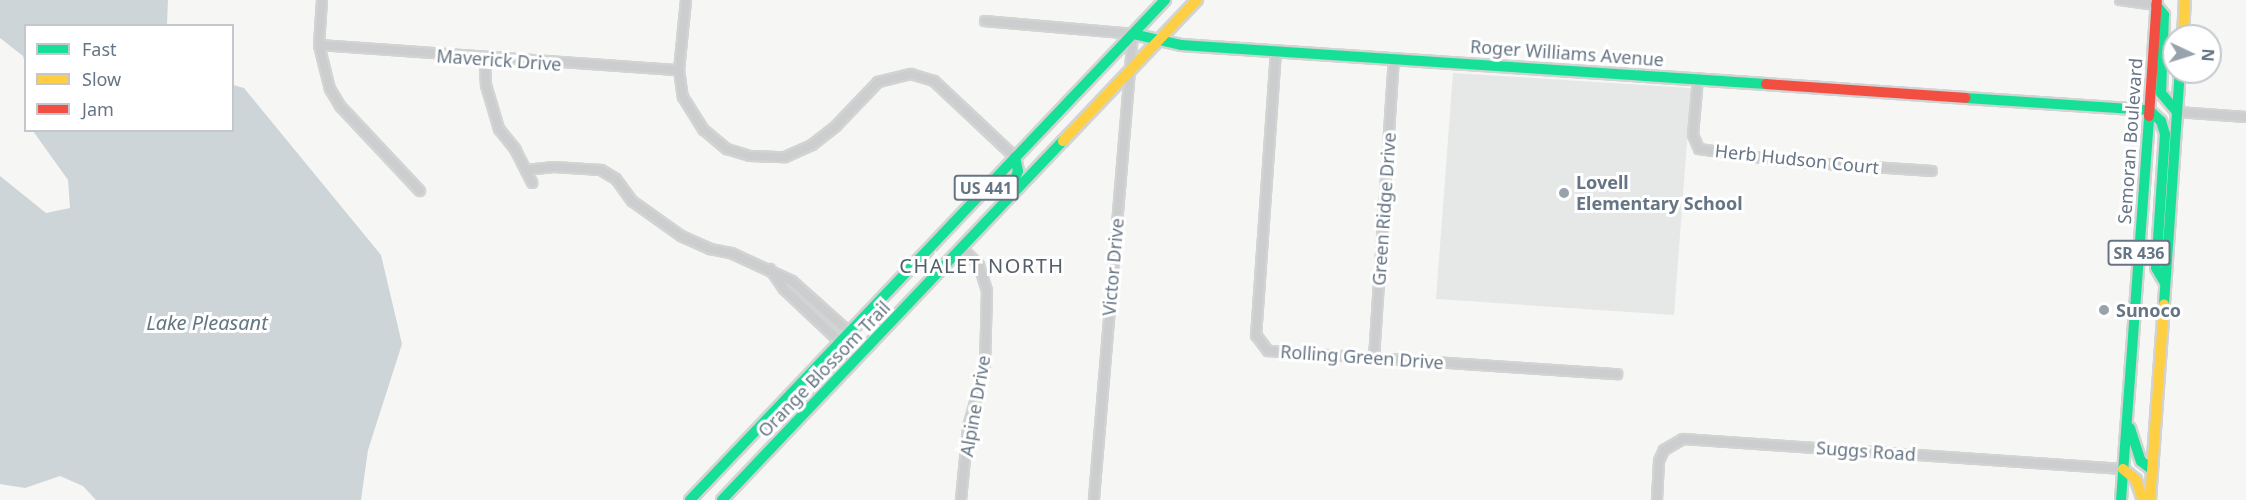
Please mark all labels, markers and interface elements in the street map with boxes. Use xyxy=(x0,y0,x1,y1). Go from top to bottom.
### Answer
legend xyxy=(24,24,234,132)
north arrow xyxy=(2162,24,2222,84)
street label: Roger Williams Avenue xyxy=(1469,35,1665,71)
text: Fast xyxy=(82,37,117,61)
street label: Maverick Drive xyxy=(436,45,562,75)
text: N xyxy=(2197,48,2219,62)
street label: Semoran Boulevard xyxy=(2113,57,2147,225)
text: Slow xyxy=(82,67,121,91)
text: Jam xyxy=(82,97,114,121)
street label: Green Ridge Drive xyxy=(1368,132,1400,286)
street label: Herb Hudson Court xyxy=(1714,140,1880,178)
place label: Lovell Elementary School xyxy=(1576,172,1743,214)
road number: US 441 xyxy=(953,175,1019,201)
marker: Lovell Elementary School xyxy=(1557,186,1571,200)
street label: Victor Drive xyxy=(1098,217,1128,317)
road number: SR 436 xyxy=(2108,240,2170,266)
district label: CHALET NORTH xyxy=(899,253,1065,277)
street label: Orange Blossom Trail xyxy=(753,297,895,441)
place label: Sunoco xyxy=(2116,299,2181,321)
marker: Sunoco xyxy=(2097,303,2111,317)
water label: Lake Pleasant xyxy=(146,310,268,334)
street label: Rolling Green Drive xyxy=(1280,341,1444,373)
street label: Alpine Drive xyxy=(955,354,995,458)
street label: Suggs Road xyxy=(1816,437,1916,465)

